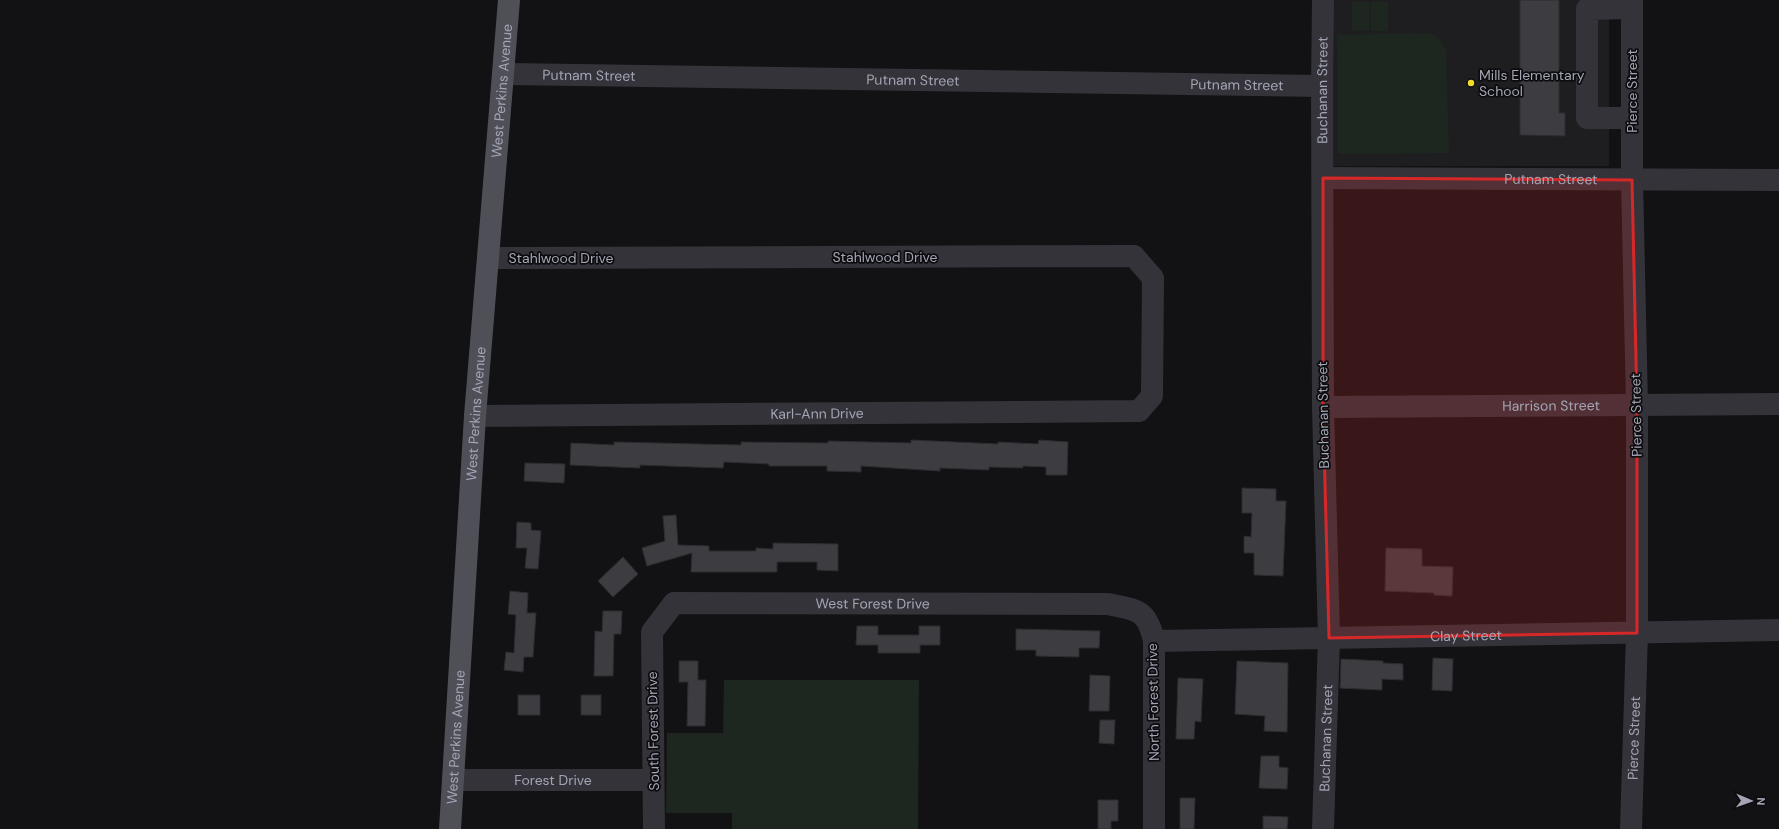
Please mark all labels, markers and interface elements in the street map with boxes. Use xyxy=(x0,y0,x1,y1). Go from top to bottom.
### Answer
street label: West Perkins Avenue xyxy=(487,23,516,159)
street label: Buchanan Street xyxy=(1313,36,1332,144)
street label: Pierce Street xyxy=(1623,49,1641,133)
street label: Putnam Street xyxy=(542,66,636,85)
place label: Mills Elementary School xyxy=(1479,66,1585,100)
street label: Putnam Street xyxy=(866,70,960,90)
street label: Putnam Street xyxy=(1190,75,1284,94)
marker: Mills Elementary School xyxy=(1466,78,1476,88)
street label: Putnam Street xyxy=(1504,170,1598,188)
street label: Stahlwood Drive xyxy=(832,248,938,266)
street label: Stahlwood Drive xyxy=(508,249,614,267)
street label: West Perkins Avenue xyxy=(462,346,490,481)
street label: Buchanan Street xyxy=(1313,361,1333,469)
street label: Pierce Street xyxy=(1626,373,1646,457)
street label: Harrison Street xyxy=(1502,396,1600,415)
street label: Karl-Ann Drive xyxy=(770,404,864,423)
street label: West Forest Drive xyxy=(815,594,930,613)
street label: Clay Street xyxy=(1430,626,1502,645)
street label: North Forest Drive xyxy=(1143,643,1163,761)
street label: West Perkins Avenue xyxy=(443,669,469,805)
street label: South Forest Drive xyxy=(643,671,663,791)
street label: Buchanan Street xyxy=(1315,684,1337,792)
street label: Pierce Street xyxy=(1624,696,1644,780)
street label: Forest Drive xyxy=(514,771,592,789)
north arrow xyxy=(1731,781,1771,821)
text: N xyxy=(1754,797,1768,806)

